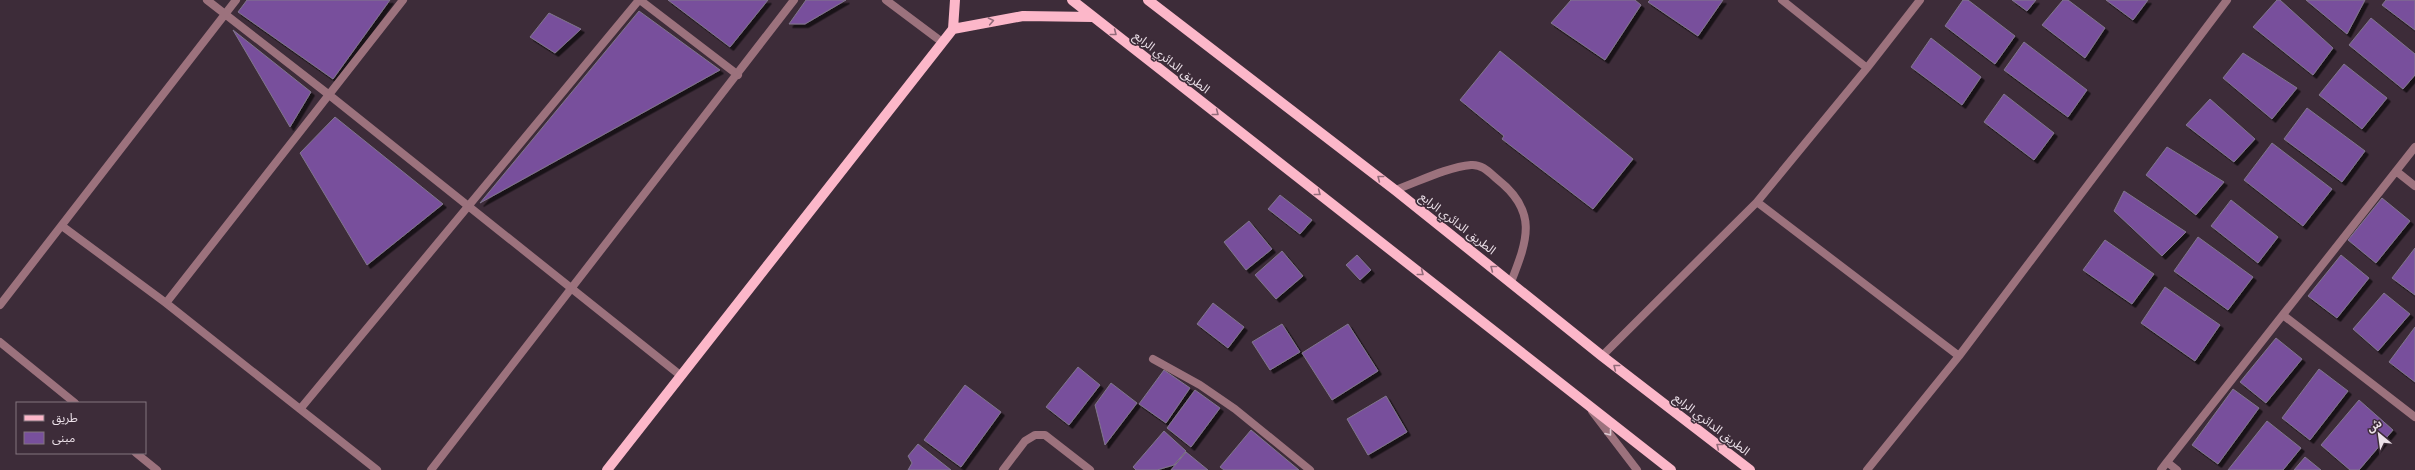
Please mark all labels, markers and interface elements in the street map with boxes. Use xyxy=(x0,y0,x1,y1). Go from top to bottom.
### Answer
one-way arrow xyxy=(988,17,994,25)
one-way arrow xyxy=(1109,28,1116,35)
street label: الطريق الدائري الرابع xyxy=(1129,28,1213,99)
one-way arrow xyxy=(1211,108,1218,115)
one-way arrow xyxy=(1378,176,1385,183)
one-way arrow xyxy=(1314,188,1321,195)
street label: الطريق الدائري الرابع xyxy=(1415,189,1499,260)
one-way arrow xyxy=(1491,265,1498,272)
one-way arrow xyxy=(1416,268,1423,275)
one-way arrow xyxy=(1614,365,1621,372)
street label: الطريق الدائري الرابع xyxy=(1669,390,1753,461)
legend xyxy=(16,402,146,454)
text: طريق xyxy=(52,410,78,426)
north arrow xyxy=(2359,414,2399,454)
text: ش xyxy=(2364,415,2384,435)
one-way arrow xyxy=(1604,429,1611,436)
text: مبنى xyxy=(52,430,75,445)
one-way arrow xyxy=(1717,444,1724,451)

